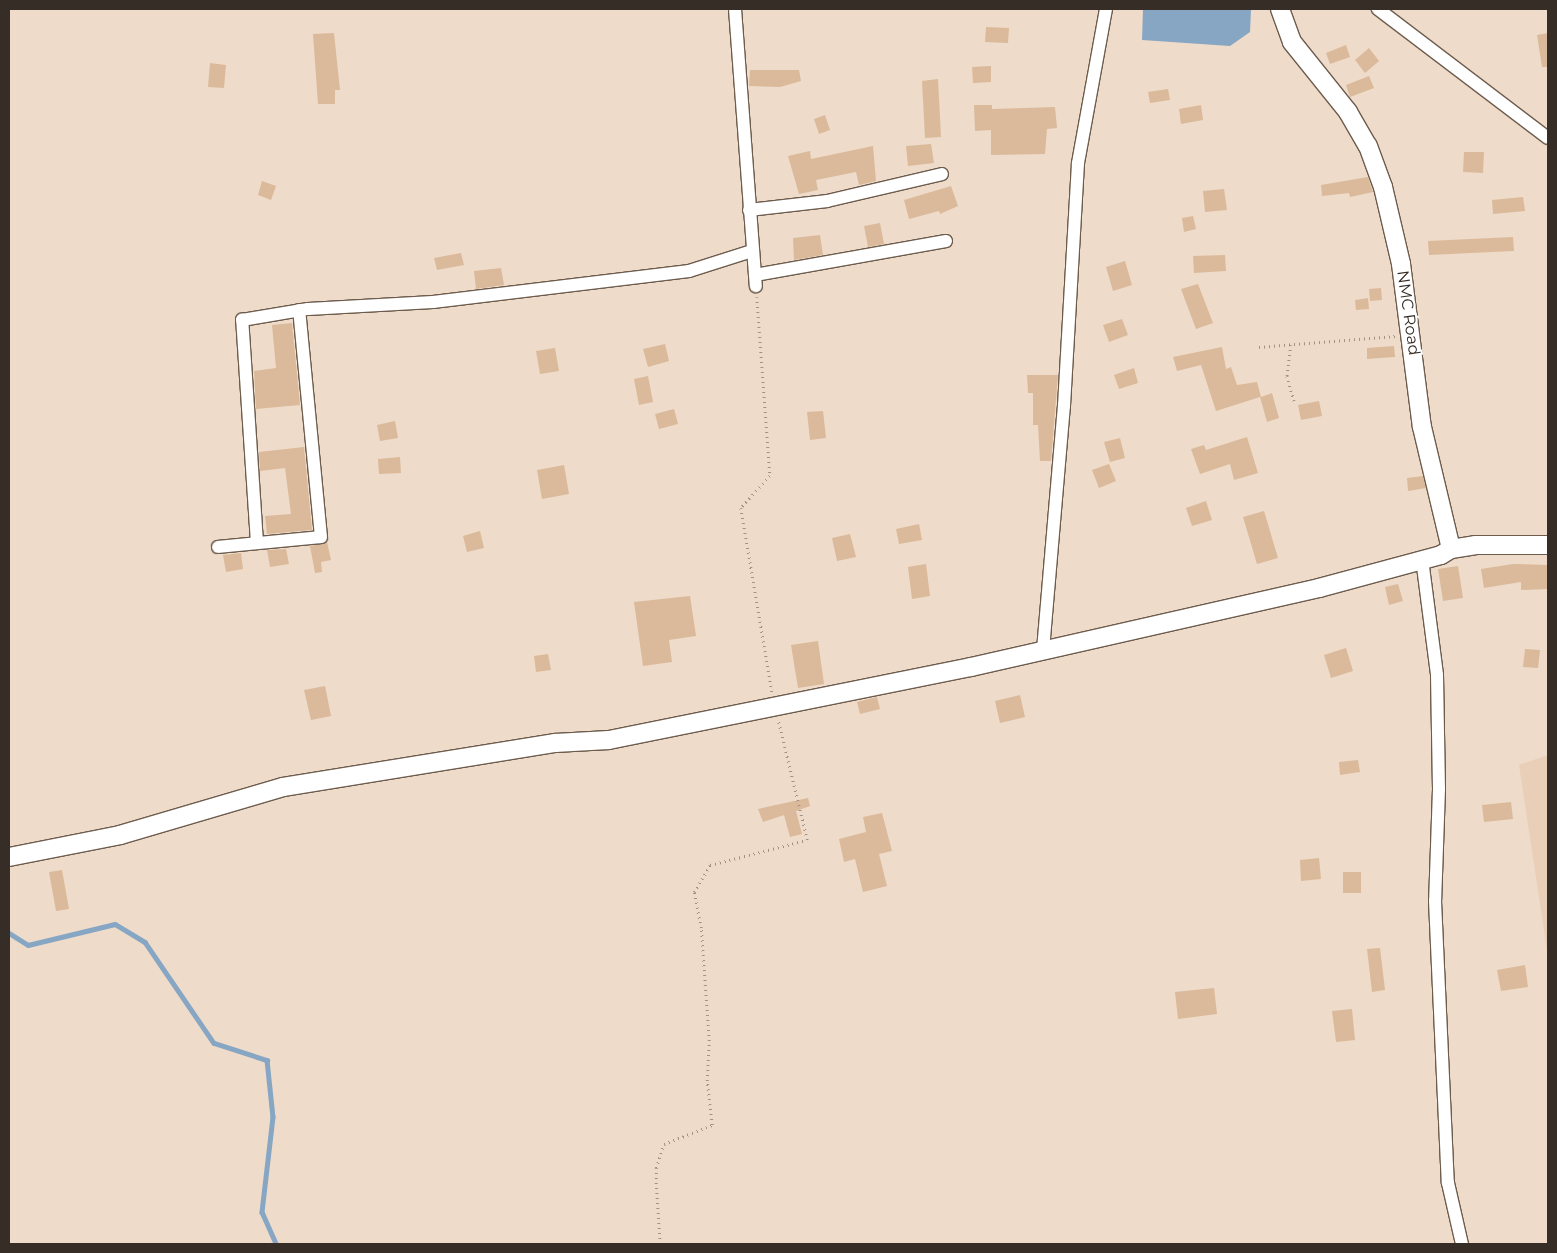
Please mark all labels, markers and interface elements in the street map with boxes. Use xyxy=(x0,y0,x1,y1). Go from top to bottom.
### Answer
street label: NMC Road xyxy=(1393,269,1423,357)

